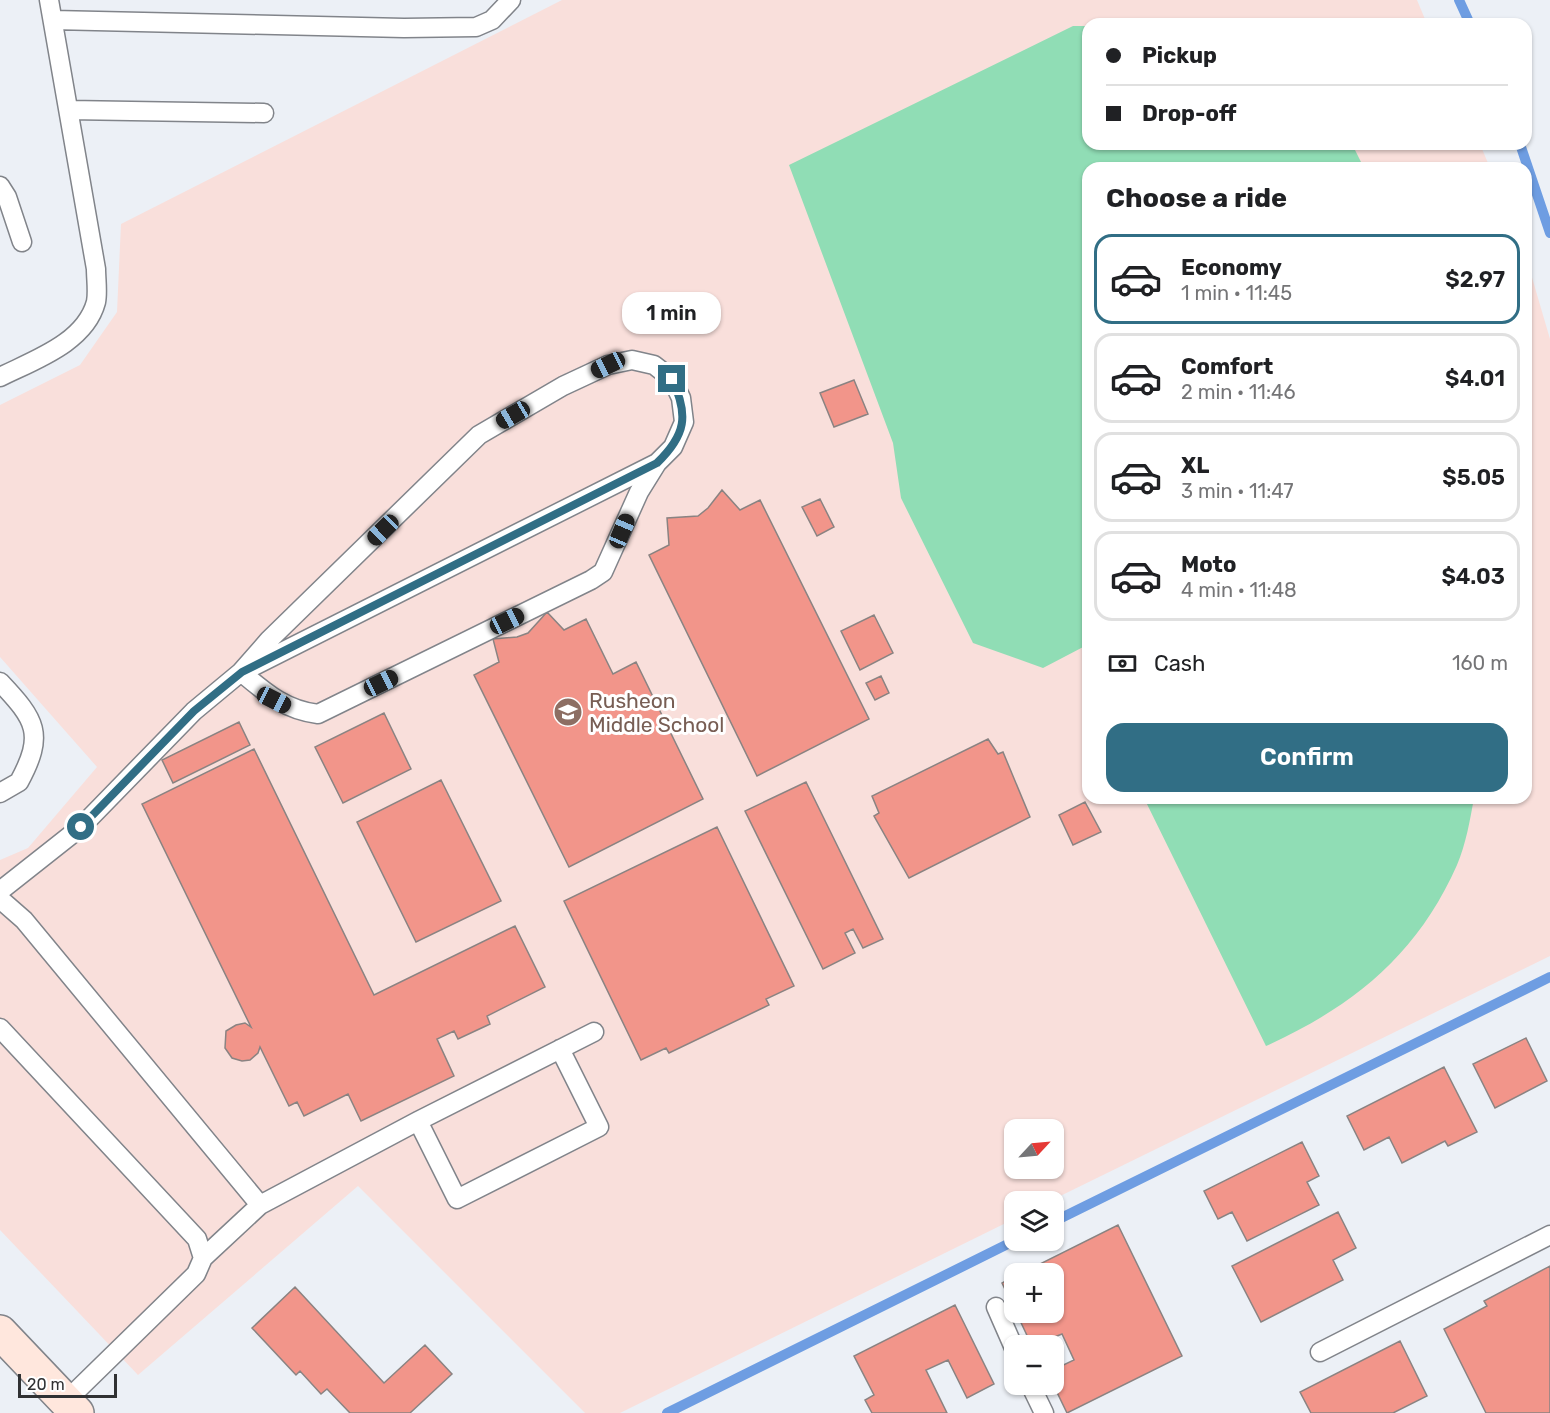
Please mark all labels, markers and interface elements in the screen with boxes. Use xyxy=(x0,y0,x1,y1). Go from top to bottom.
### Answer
text: Pickup xyxy=(1142,42,1217,69)
text: Drop-off xyxy=(1142,100,1237,127)
text: Choose a ride xyxy=(1106,182,1287,214)
icon: car xyxy=(1109,252,1163,306)
text: Economy xyxy=(1181,254,1282,281)
text: $2.97 xyxy=(1445,266,1505,293)
text: 1 min · 11:45 xyxy=(1181,281,1292,305)
callout: 1 min xyxy=(622,292,722,334)
text: 1 min xyxy=(646,301,697,325)
car xyxy=(588,349,628,381)
icon: car xyxy=(1109,351,1163,405)
text: Comfort xyxy=(1181,353,1273,380)
route end xyxy=(658,365,685,392)
text: $4.01 xyxy=(1445,365,1505,392)
text: 2 min · 11:46 xyxy=(1181,380,1296,404)
car xyxy=(493,398,533,432)
icon: car xyxy=(1109,450,1163,504)
text: XL xyxy=(1181,452,1209,479)
text: $5.05 xyxy=(1442,464,1505,491)
text: 3 min · 11:47 xyxy=(1181,479,1294,503)
car xyxy=(364,511,402,549)
car xyxy=(607,511,637,551)
icon: car xyxy=(1109,549,1163,603)
text: Moto xyxy=(1181,551,1236,578)
text: $4.03 xyxy=(1441,563,1505,590)
text: 4 min · 11:48 xyxy=(1181,578,1297,602)
car xyxy=(487,605,527,637)
icon: cash xyxy=(1106,647,1139,680)
text: Cash xyxy=(1154,650,1205,677)
text: 160 m xyxy=(1452,651,1508,675)
car xyxy=(361,667,401,699)
car xyxy=(254,684,294,716)
place label: Rusheon Middle School xyxy=(589,688,724,737)
school or university icon: Rusheon Middle School xyxy=(552,696,584,728)
button: Confirm xyxy=(1106,723,1508,792)
route start xyxy=(67,813,94,840)
north arrow xyxy=(1004,1119,1064,1179)
map controls xyxy=(1004,1119,1064,1395)
button: layers xyxy=(1004,1191,1064,1251)
button: + xyxy=(1004,1263,1064,1323)
button: − xyxy=(1004,1335,1064,1395)
scale bar xyxy=(18,1371,117,1398)
text: 20 m xyxy=(27,1375,65,1394)

